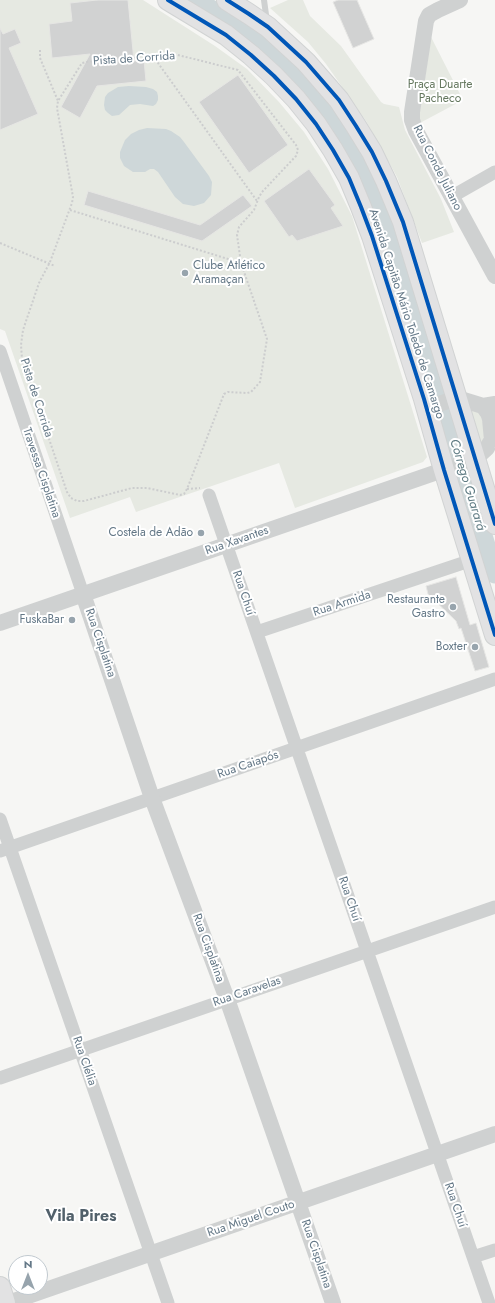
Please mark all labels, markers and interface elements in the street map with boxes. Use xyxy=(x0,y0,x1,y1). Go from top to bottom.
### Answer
street label: Pista de Corrida xyxy=(93,49,175,69)
park label: Praça Duarte Pacheco xyxy=(408,78,472,106)
street label: Rua Conde Juliano xyxy=(409,123,465,213)
street label: Avenida Capitão Mário Toledo de Camargo xyxy=(365,207,447,421)
place label: Clube Atlético Aramaçan xyxy=(193,259,265,287)
marker: Clube Atlético Aramaçan xyxy=(180,268,190,278)
street label: Pista de Corrida xyxy=(16,357,56,439)
street label: Travessa Cisplatina xyxy=(19,426,63,520)
water label: Córrego Guarará xyxy=(446,437,488,533)
street label: Rua Xavantes xyxy=(203,523,271,559)
place label: Costela de Adão xyxy=(108,526,193,540)
marker: Costela de Adão xyxy=(196,528,206,538)
street label: Rua Chuí xyxy=(229,569,257,617)
street label: Rua Armida xyxy=(311,588,373,620)
place label: Restaurante Gastro xyxy=(387,593,445,621)
marker: Restaurante Gastro xyxy=(448,602,458,612)
street label: Rua Cisplatina xyxy=(81,607,119,679)
place label: FuskaBar xyxy=(19,613,64,627)
marker: FuskaBar xyxy=(67,615,77,625)
place label: Boxter xyxy=(436,640,467,654)
marker: Boxter xyxy=(470,642,480,652)
street label: Rua Caiapós xyxy=(216,748,280,782)
street label: Rua Chuí xyxy=(335,875,363,923)
street label: Rua Cisplatina xyxy=(189,912,227,984)
street label: Rua Caravelas xyxy=(211,974,283,1010)
street label: Rua Clélia xyxy=(69,1034,99,1088)
street label: Rua Chuí xyxy=(441,1181,469,1229)
street label: Rua Miguel Couto xyxy=(205,1197,297,1241)
district label: Vila Pires xyxy=(45,1207,117,1227)
street label: Rua Cisplatina xyxy=(297,1218,335,1290)
north arrow xyxy=(8,1255,48,1295)
text: N xyxy=(24,1256,32,1272)

